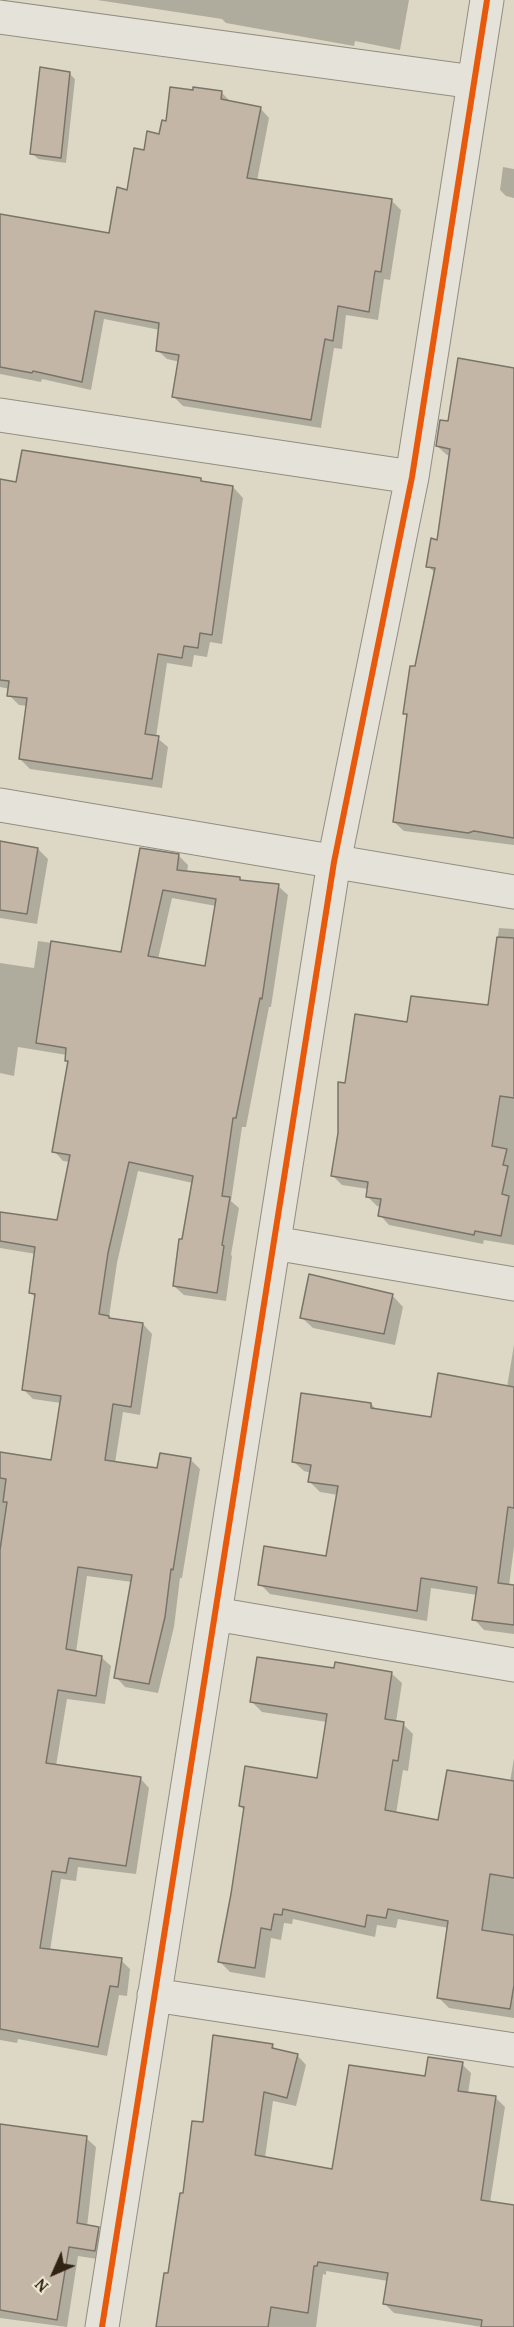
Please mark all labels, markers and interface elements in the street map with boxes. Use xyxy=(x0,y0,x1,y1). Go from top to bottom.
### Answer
north arrow xyxy=(24,2243,84,2303)
text: N xyxy=(29,2273,54,2298)

